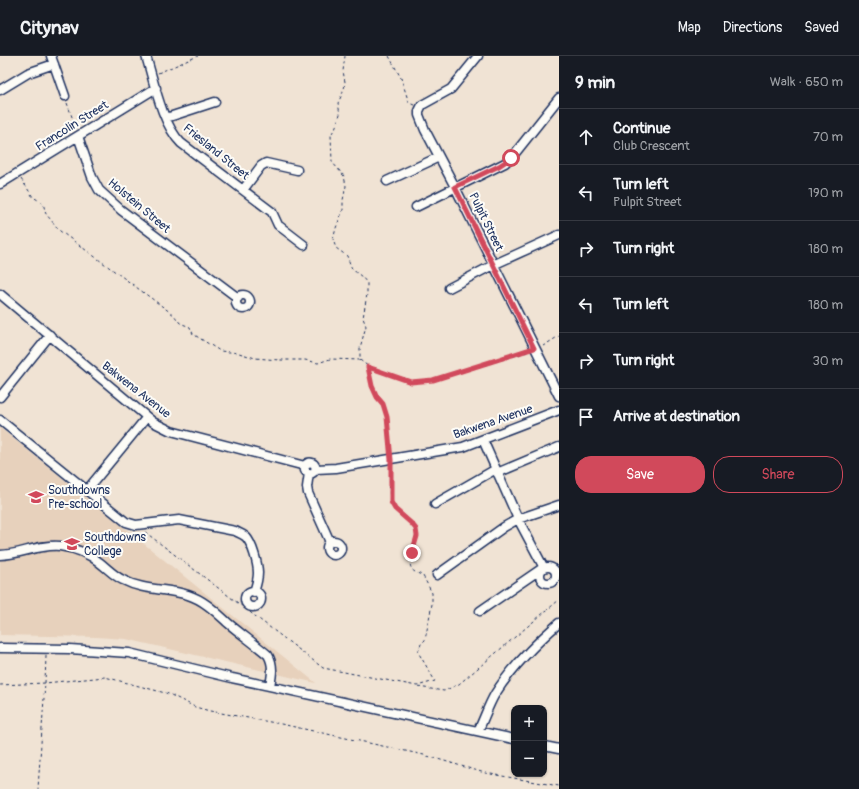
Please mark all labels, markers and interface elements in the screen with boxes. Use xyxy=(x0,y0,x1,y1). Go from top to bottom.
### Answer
text: Citynav xyxy=(20,16,79,40)
text: Map xyxy=(678,19,701,36)
text: Directions xyxy=(723,19,782,36)
text: Saved xyxy=(804,19,839,36)
text: 9 min xyxy=(575,72,615,93)
text: Walk · 650 m xyxy=(770,74,843,90)
street label: Francolin Street xyxy=(33,98,111,154)
text: Continue xyxy=(613,119,671,138)
street label: Friesland Street xyxy=(180,121,252,183)
icon: ahead xyxy=(575,126,597,148)
text: 70 m xyxy=(813,129,843,145)
text: Club Crescent xyxy=(613,138,690,154)
route start xyxy=(502,149,520,167)
text: Turn left xyxy=(613,175,669,194)
street label: Holstein Street xyxy=(105,176,173,237)
icon: left xyxy=(575,182,597,204)
text: 190 m xyxy=(808,185,843,201)
street label: Pulpit Street xyxy=(465,190,507,254)
text: Pulpit Street xyxy=(613,194,682,210)
icon: right xyxy=(575,238,597,260)
text: Turn right xyxy=(613,239,674,258)
text: 180 m xyxy=(808,241,843,257)
icon: left xyxy=(575,294,597,316)
text: Turn left xyxy=(613,295,669,314)
text: 180 m xyxy=(808,297,843,313)
icon: right xyxy=(575,350,597,372)
text: Turn right xyxy=(613,351,674,370)
text: 30 m xyxy=(813,353,843,369)
street label: Bakwena Avenue xyxy=(99,359,173,422)
street label: Bakwena Avenue xyxy=(451,401,535,443)
icon: arrive xyxy=(575,406,597,428)
text: Arrive at destination xyxy=(613,407,740,426)
button: Save xyxy=(575,456,705,493)
button: Share xyxy=(713,456,843,493)
place label: Southdowns Pre-school xyxy=(48,483,111,512)
school or university icon: Southdowns Pre-school xyxy=(27,488,45,506)
place label: Southdowns College xyxy=(84,530,147,559)
school or university icon: Southdowns College xyxy=(63,535,81,553)
route end xyxy=(403,544,421,562)
map controls xyxy=(511,705,547,777)
button: + xyxy=(511,705,547,741)
button: − xyxy=(511,741,547,777)

